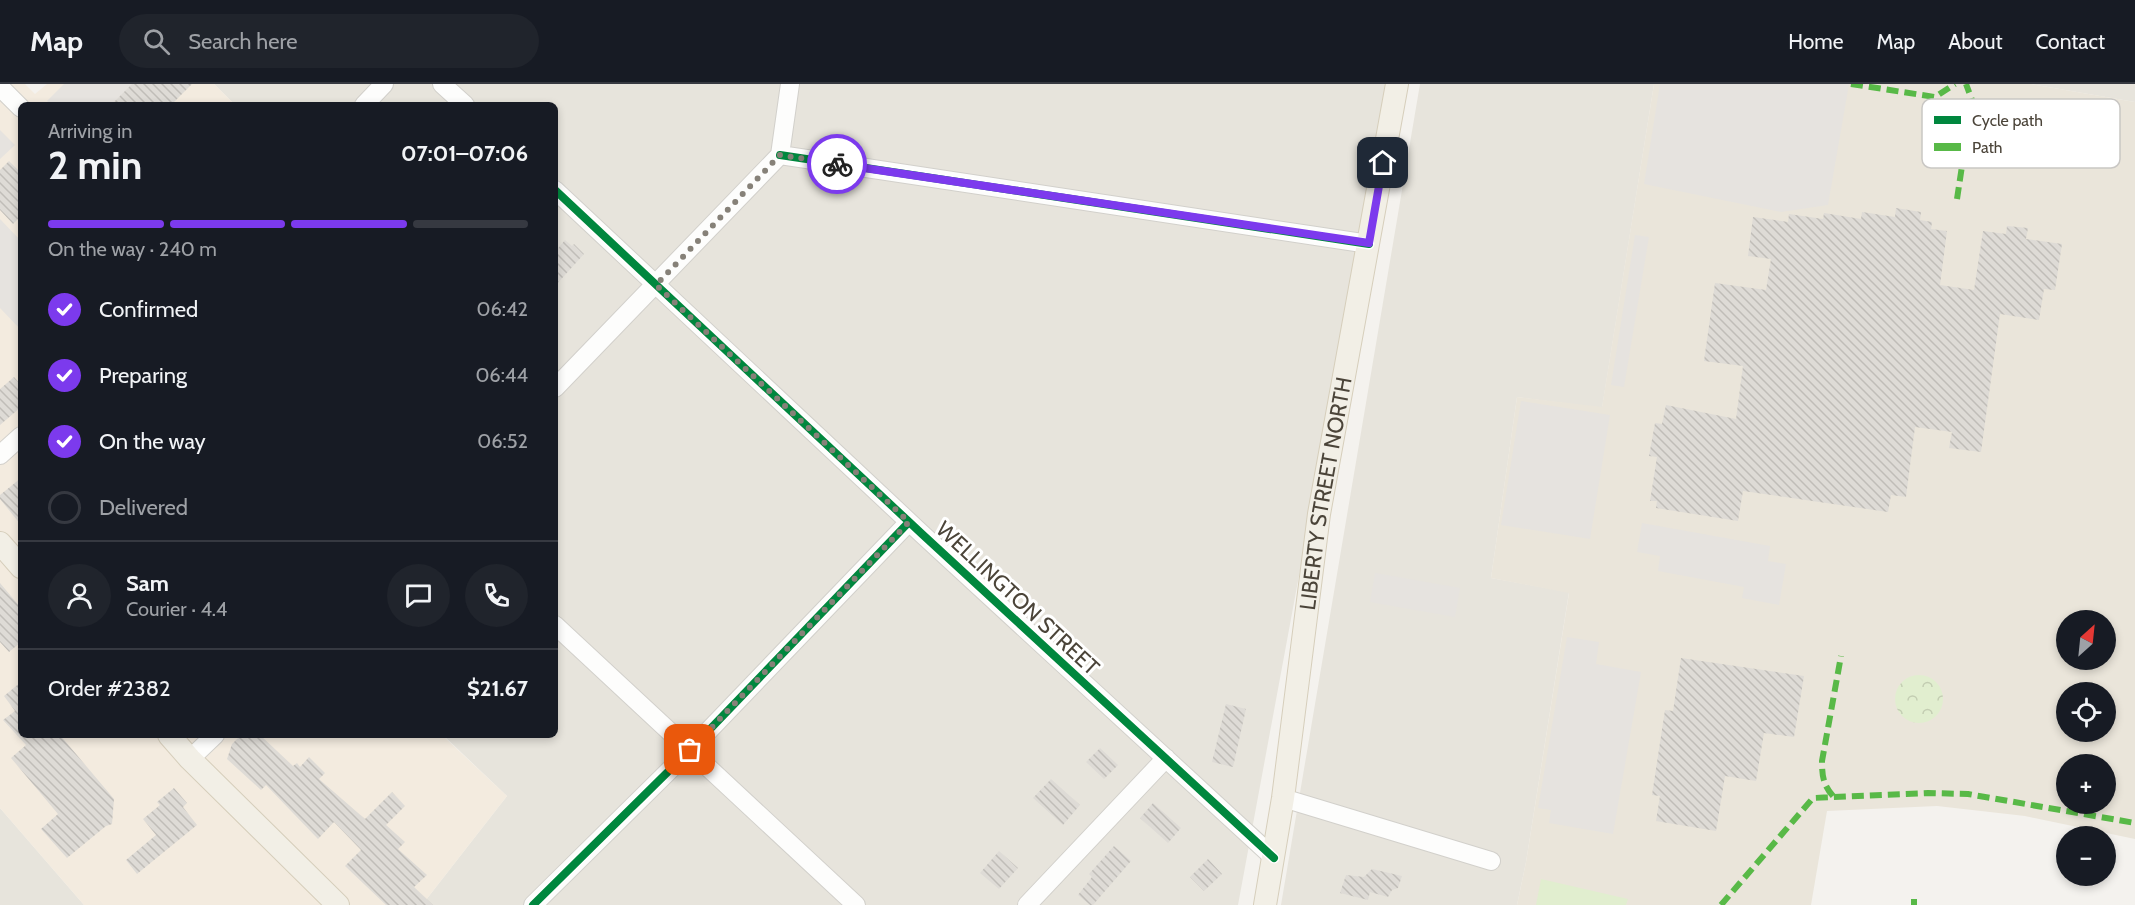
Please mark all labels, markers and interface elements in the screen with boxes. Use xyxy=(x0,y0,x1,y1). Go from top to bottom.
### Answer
search box xyxy=(119,14,539,68)
text: Map xyxy=(30,24,83,58)
icon: search xyxy=(140,25,173,58)
text: Search here xyxy=(188,28,297,55)
text: Home xyxy=(1788,29,1844,54)
text: Map xyxy=(1877,29,1915,54)
text: About xyxy=(1948,29,2002,54)
text: Contact xyxy=(2035,29,2105,54)
legend xyxy=(1922,99,2120,168)
text: Cycle path xyxy=(1972,111,2043,130)
text: Arriving in xyxy=(48,119,132,143)
courier xyxy=(807,134,867,194)
pin xyxy=(1357,137,1408,188)
text: Path xyxy=(1972,138,2003,157)
text: 07:01–07:06 xyxy=(401,140,528,167)
text: 2 min xyxy=(48,141,142,189)
icon: home xyxy=(1366,146,1399,179)
icon: bike xyxy=(821,148,854,181)
text: On the way · 240 m xyxy=(48,237,217,261)
icon: check xyxy=(48,293,81,326)
text: Confirmed xyxy=(99,296,198,323)
text: 06:42 xyxy=(476,297,528,321)
icon: check xyxy=(48,359,81,392)
text: Preparing xyxy=(99,362,187,389)
text: 06:44 xyxy=(475,363,528,387)
street label: LIBERTY STREET NORTH xyxy=(1294,375,1358,612)
icon: check xyxy=(48,425,81,458)
text: On the way xyxy=(99,428,206,455)
text: 06:52 xyxy=(477,429,528,453)
text: Delivered xyxy=(99,494,188,521)
street label: WELLINGTON STREET xyxy=(930,516,1105,681)
button: person xyxy=(48,564,111,627)
button: chat xyxy=(387,564,450,627)
button: phone xyxy=(465,564,528,627)
text: Sam xyxy=(126,570,169,597)
text: Courier · 4.4 xyxy=(126,597,227,621)
north arrow xyxy=(2056,610,2116,670)
map controls xyxy=(2056,610,2116,886)
text: Order #2382 xyxy=(48,675,171,702)
text: $21.67 xyxy=(467,675,528,702)
button: locate xyxy=(2056,682,2116,742)
pin xyxy=(664,724,715,775)
icon: bag xyxy=(673,733,706,766)
button: + xyxy=(2056,754,2116,814)
button: − xyxy=(2056,826,2116,886)

